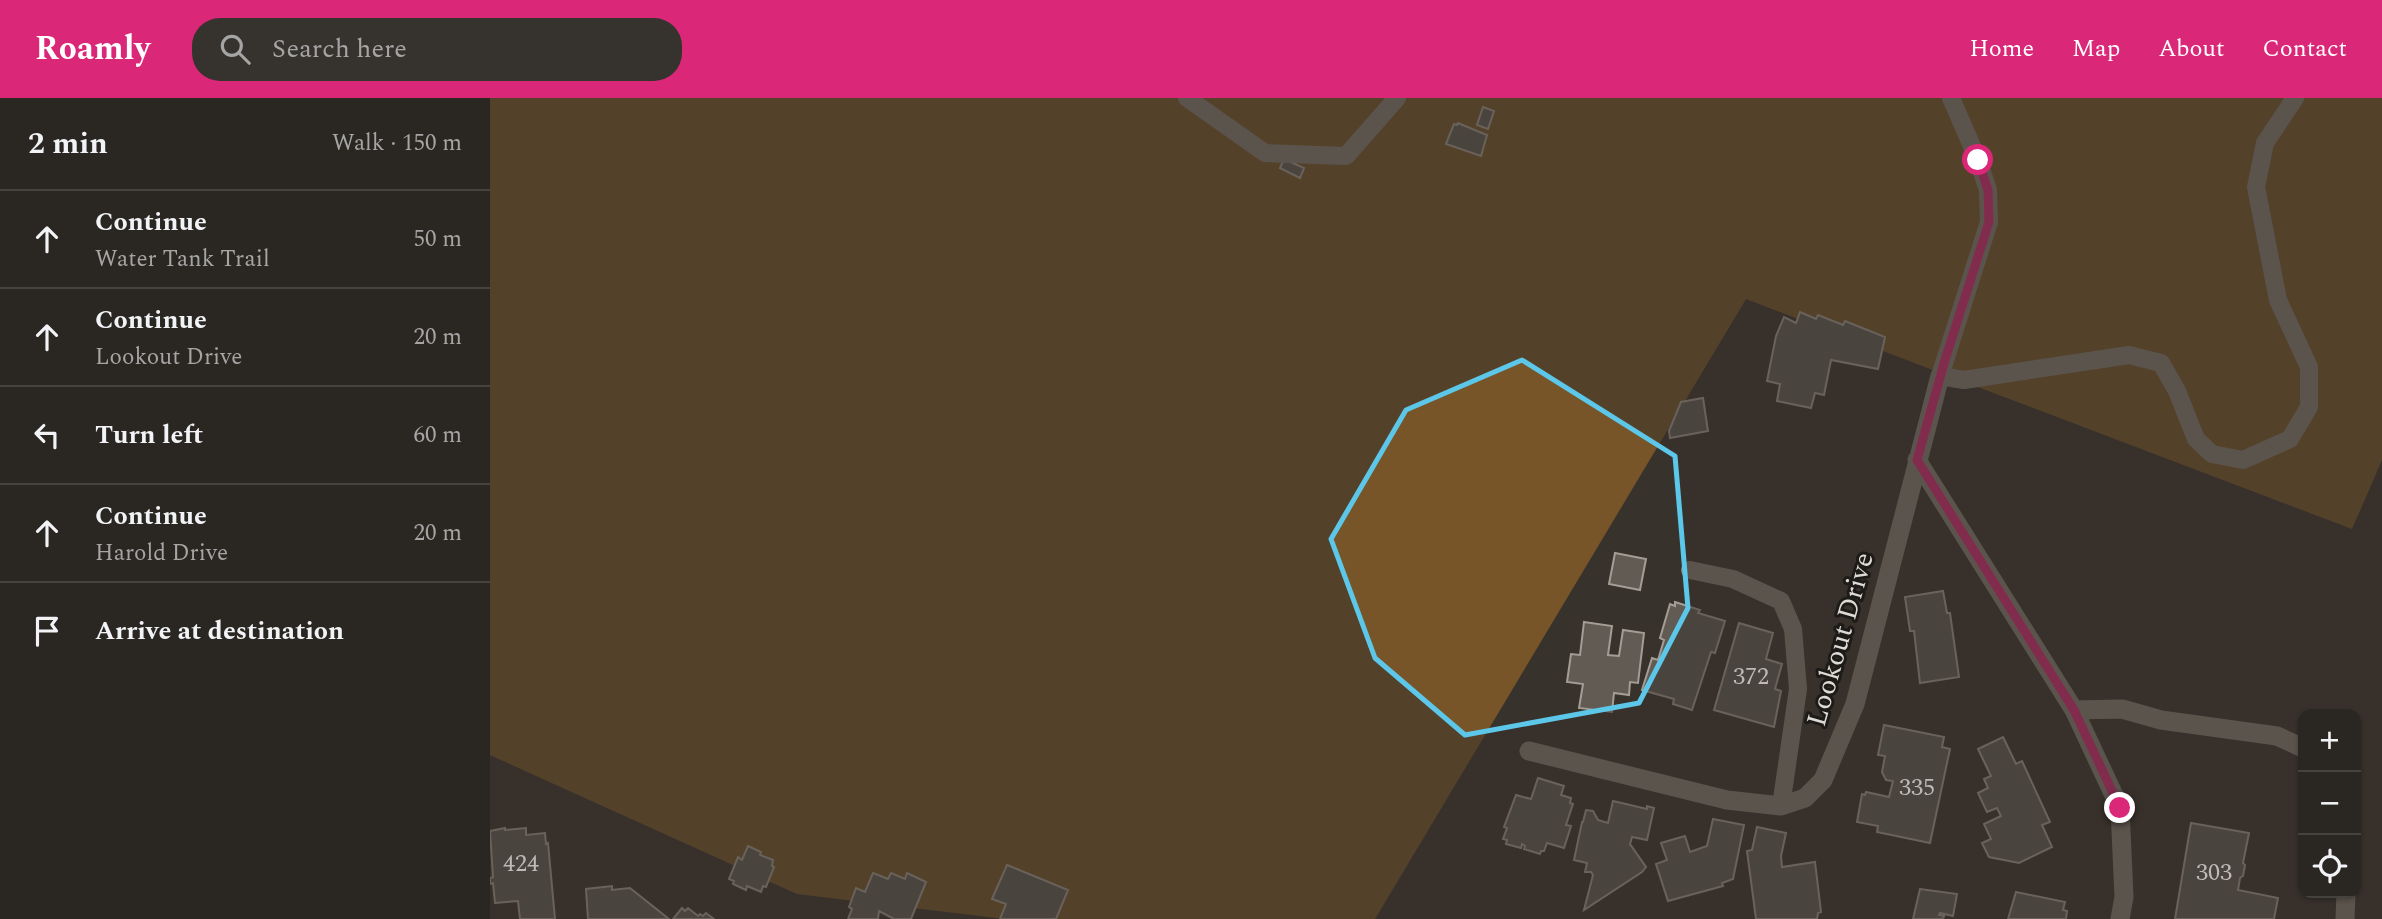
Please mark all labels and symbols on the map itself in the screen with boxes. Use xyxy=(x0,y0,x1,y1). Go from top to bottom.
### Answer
route start xyxy=(1962,144,1993,175)
street label: Lookout Drive xyxy=(1795,547,1886,732)
house number: 372 xyxy=(1733,659,1769,695)
house number: 335 xyxy=(1899,770,1935,806)
route end xyxy=(2104,792,2135,823)
house number: 424 xyxy=(503,846,539,882)
house number: 303 xyxy=(2196,855,2232,891)

